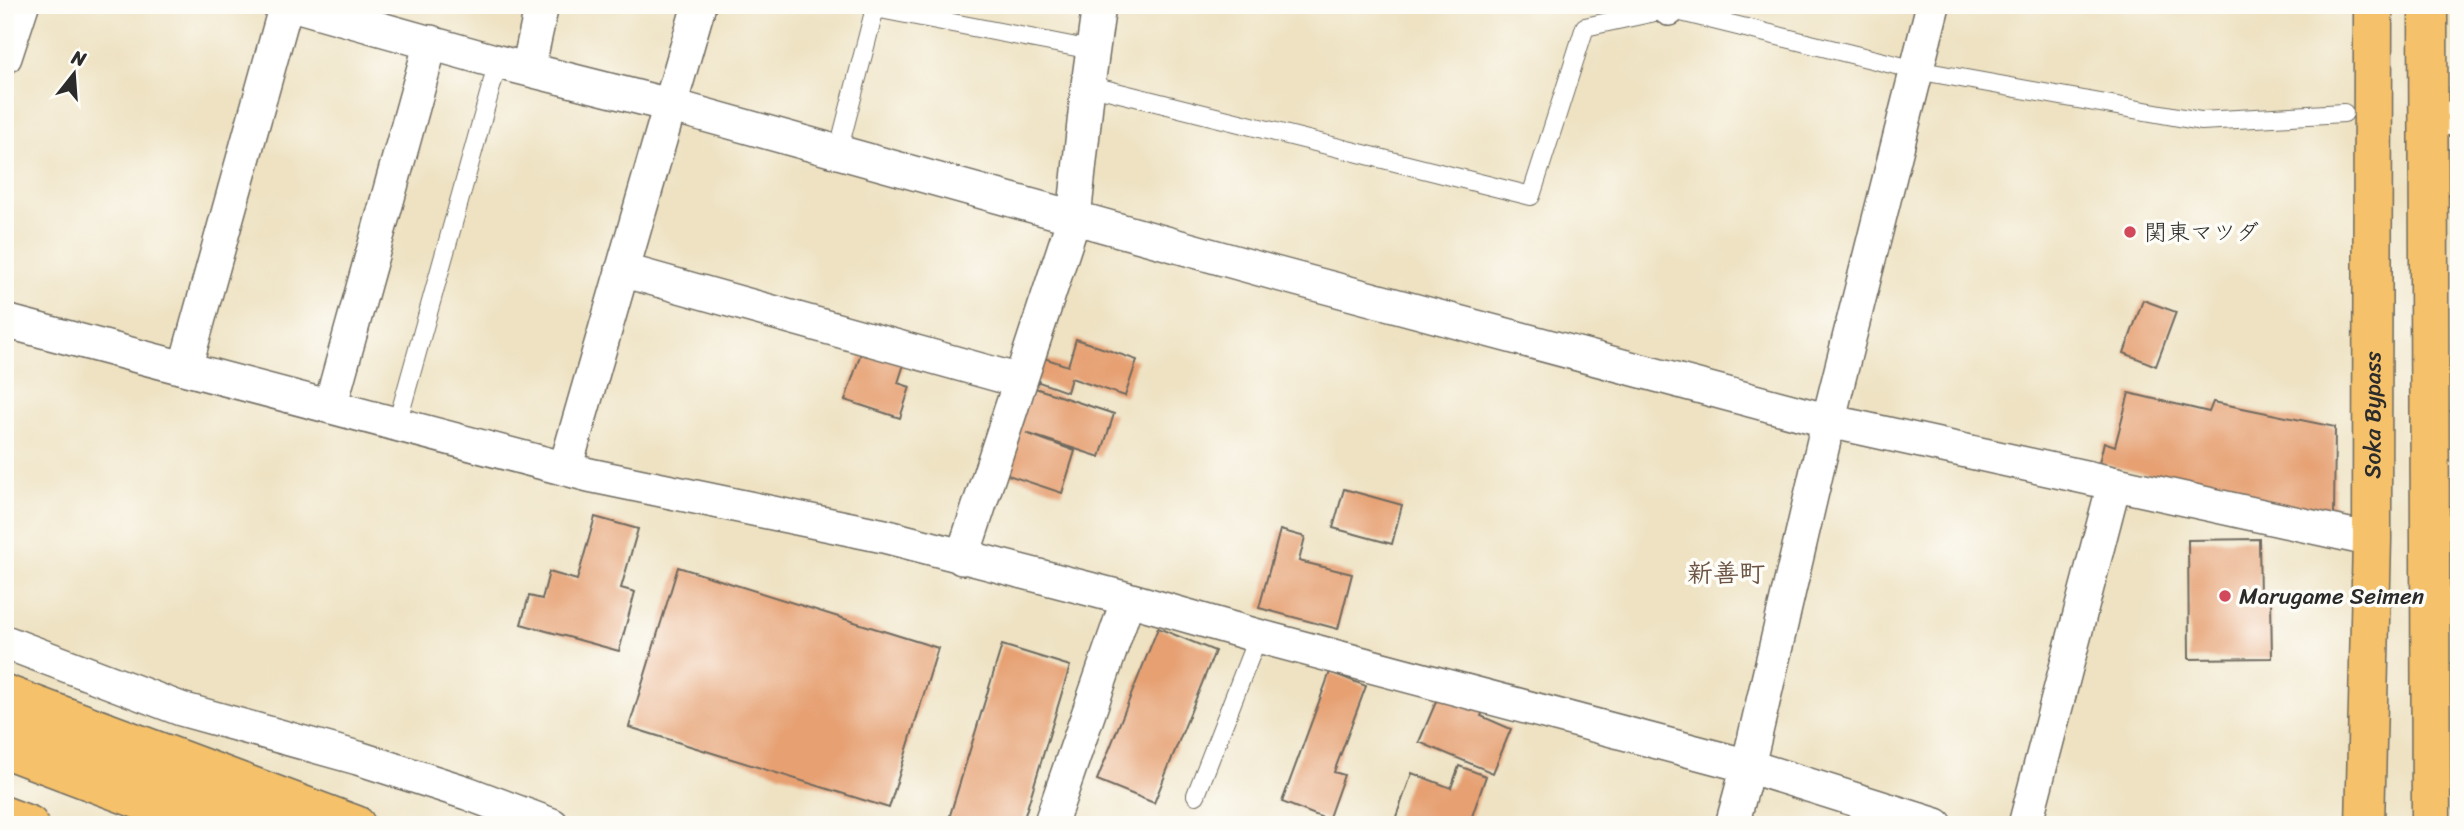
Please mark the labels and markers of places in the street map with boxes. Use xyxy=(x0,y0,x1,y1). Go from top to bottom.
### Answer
place label: 関東マツダ xyxy=(2144,212,2259,253)
marker: 関東マツダ xyxy=(2122,224,2138,240)
place label: Marugame Seimen xyxy=(2239,576,2424,617)
marker: Marugame Seimen xyxy=(2217,588,2233,604)

